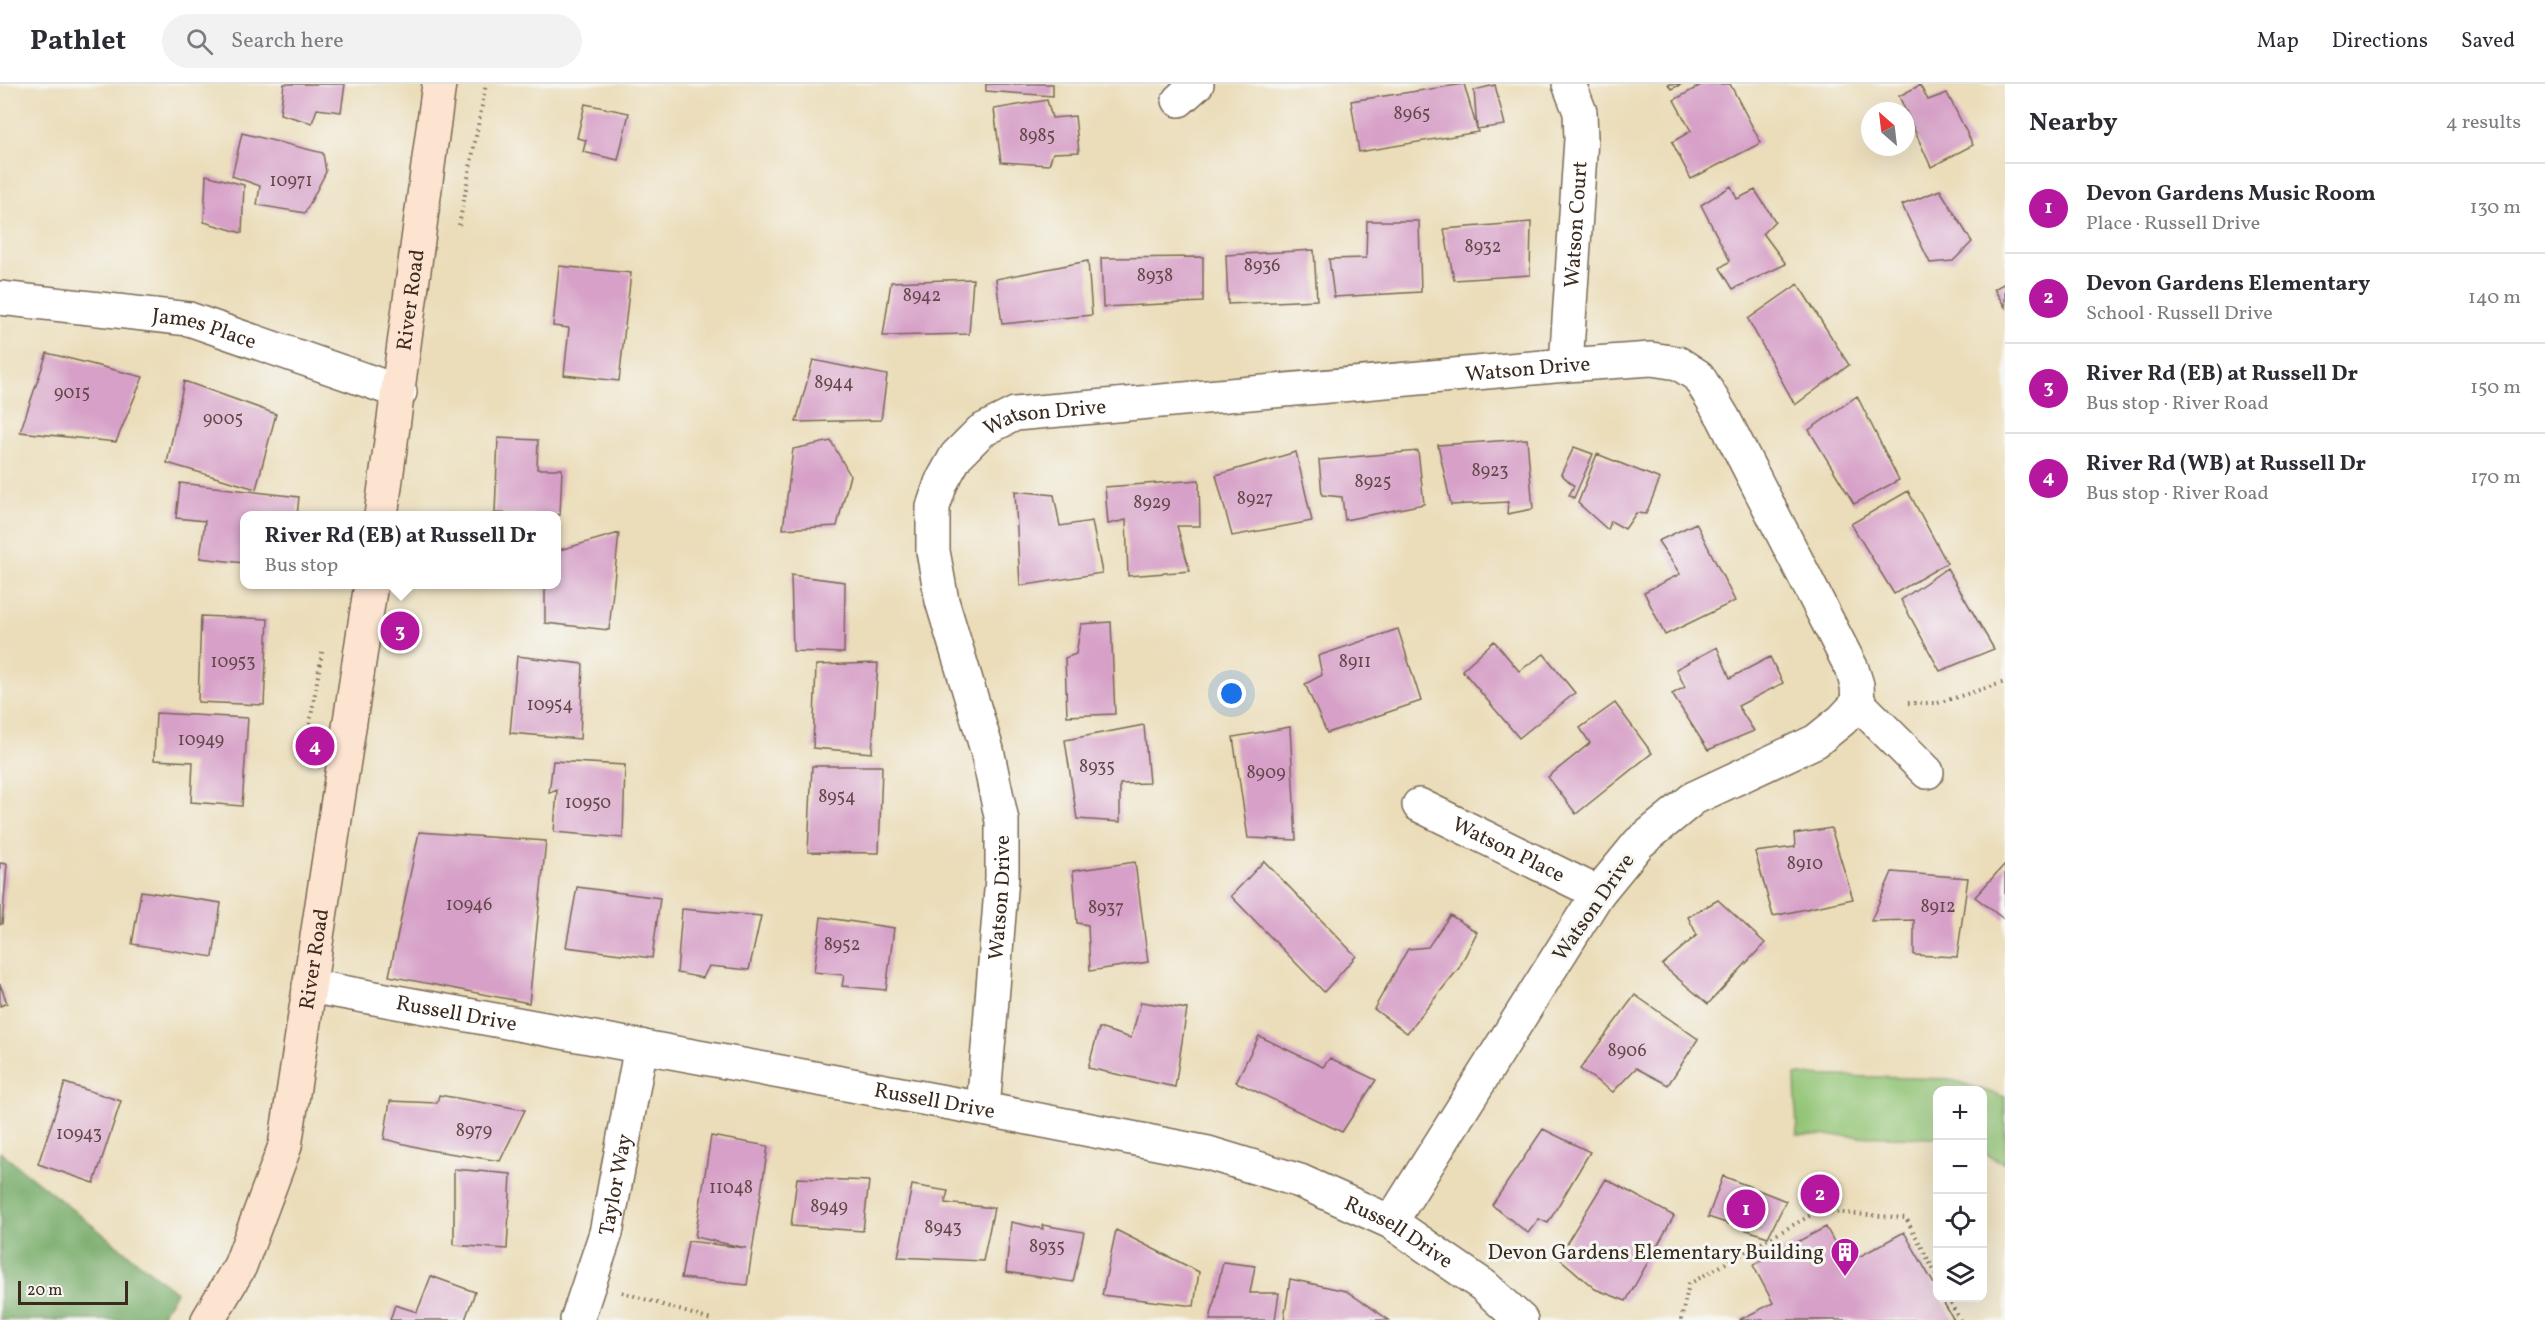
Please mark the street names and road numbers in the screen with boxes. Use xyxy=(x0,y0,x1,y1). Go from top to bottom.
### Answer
street label: Watson Court xyxy=(1558,160,1596,289)
street label: River Road xyxy=(390,248,433,353)
street label: James Place xyxy=(151,302,260,357)
street label: Watson Drive xyxy=(1464,350,1591,390)
street label: Watson Drive xyxy=(979,393,1107,444)
street label: Watson Place xyxy=(1447,810,1569,890)
street label: Watson Drive xyxy=(982,835,1019,962)
street label: Watson Drive xyxy=(1546,848,1642,967)
street label: River Road xyxy=(293,907,337,1012)
street label: Russell Drive xyxy=(394,989,519,1040)
street label: Russell Drive xyxy=(872,1076,997,1127)
street label: Taylor Way xyxy=(593,1131,640,1238)
street label: Russell Drive xyxy=(1339,1190,1458,1276)

